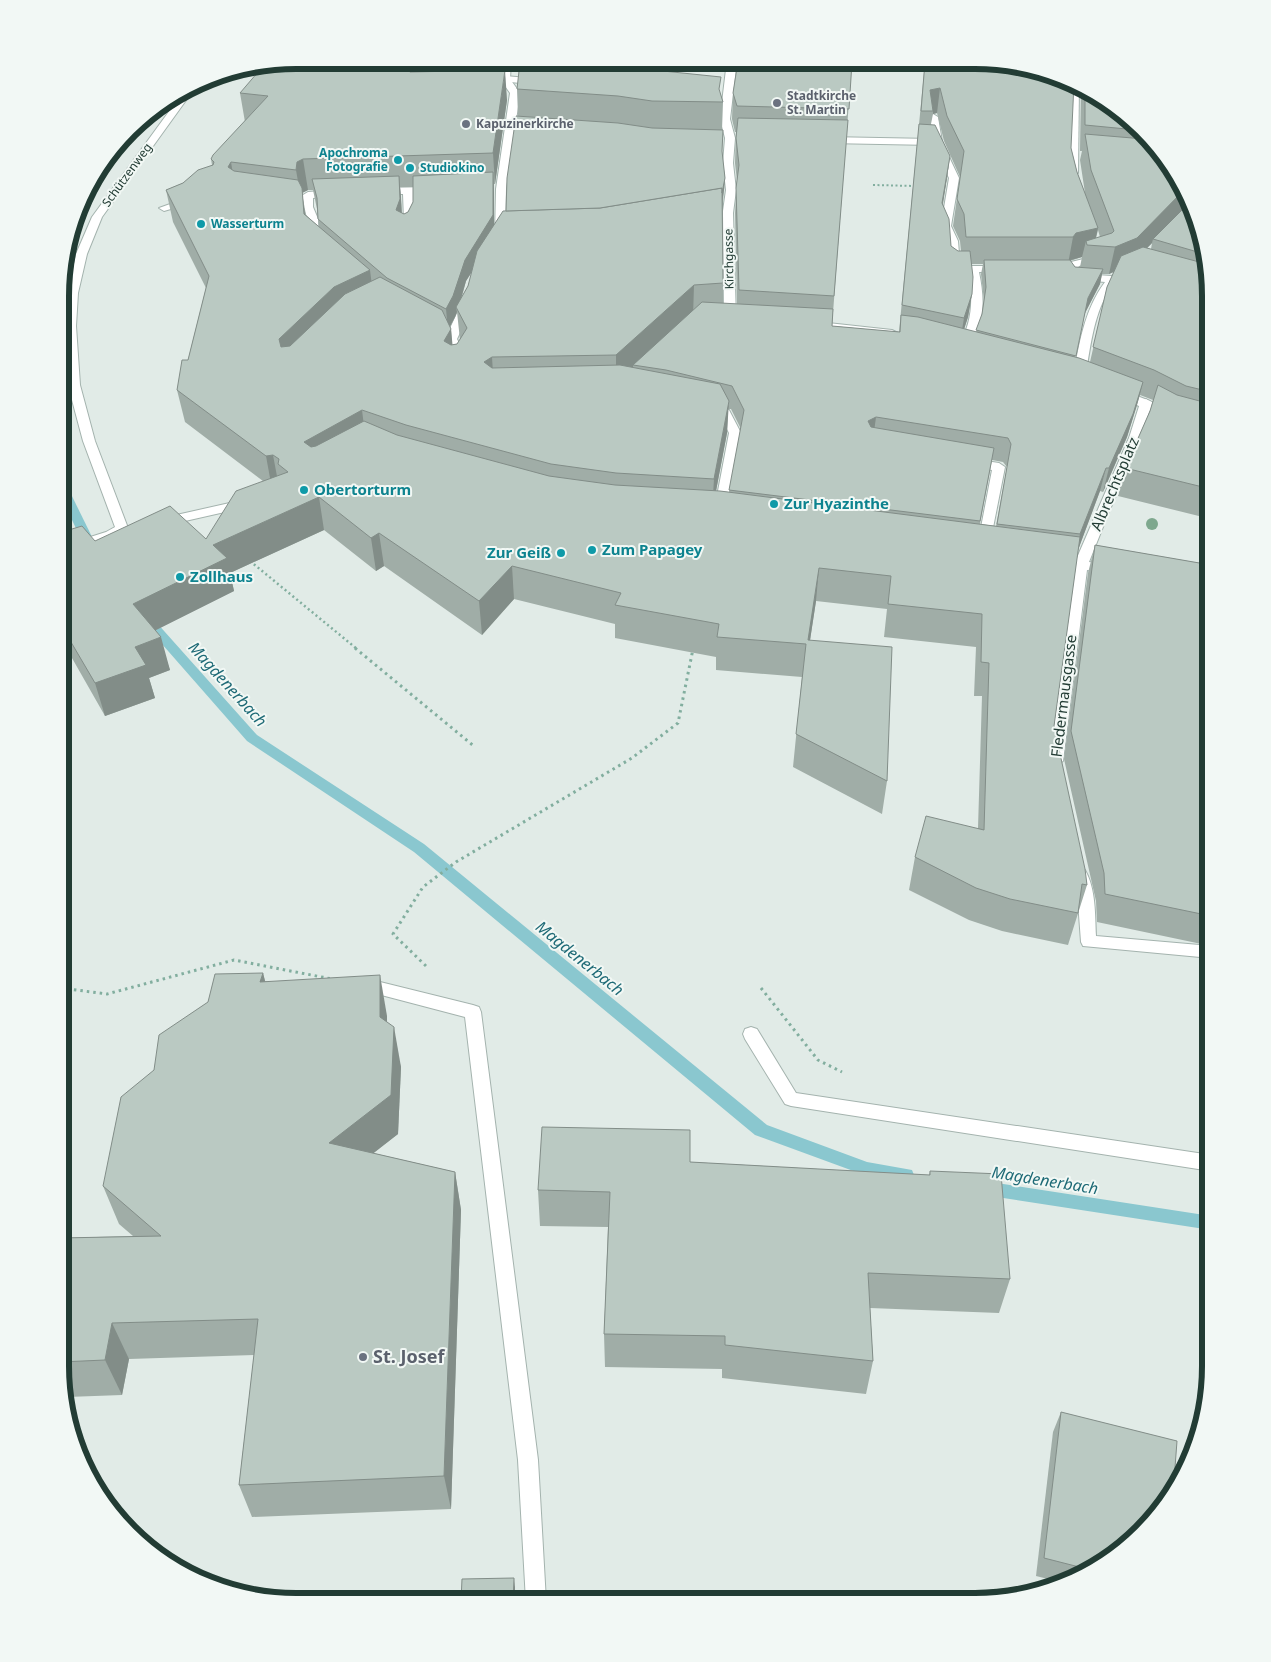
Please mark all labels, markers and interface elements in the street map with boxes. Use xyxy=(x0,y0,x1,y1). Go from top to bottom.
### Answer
place label: Stadtkirche St. Martin xyxy=(787,87,856,118)
marker: Stadtkirche St. Martin xyxy=(771,97,783,109)
place label: Kapuzinerkirche xyxy=(476,115,574,132)
marker: Kapuzinerkirche xyxy=(460,118,472,130)
street label: Schützenweg xyxy=(98,139,155,210)
place label: Apochroma Fotografie xyxy=(319,144,388,175)
marker: Apochroma Fotografie xyxy=(392,154,404,166)
place label: Studiokino xyxy=(420,159,485,176)
marker: Studiokino xyxy=(404,162,416,174)
place label: Wasserturm xyxy=(211,215,284,232)
marker: Wasserturm xyxy=(195,218,207,230)
street label: Kirchgasse xyxy=(719,228,738,290)
street label: Albrechtsplatz xyxy=(1085,434,1143,534)
place label: Obertorturm xyxy=(314,479,411,499)
marker: Obertorturm xyxy=(298,484,310,496)
place label: Zur Hyazinthe xyxy=(784,493,889,513)
marker: Zur Hyazinthe xyxy=(768,498,780,510)
place label: Zum Papagey xyxy=(602,539,703,559)
place label: Zur Geiß xyxy=(487,542,551,562)
marker: Zum Papagey xyxy=(586,544,598,556)
marker: Zur Geiß xyxy=(555,547,567,559)
place label: Zollhaus xyxy=(190,566,253,586)
marker: Zollhaus xyxy=(174,571,186,583)
street label: Fledermausgasse xyxy=(1046,633,1080,758)
water label: Magdenerbach xyxy=(184,637,272,731)
water label: Magdenerbach xyxy=(531,916,629,1000)
water label: Magdenerbach xyxy=(990,1161,1100,1199)
place label: St. Josef xyxy=(373,1344,445,1368)
marker: St. Josef xyxy=(357,1351,369,1363)

